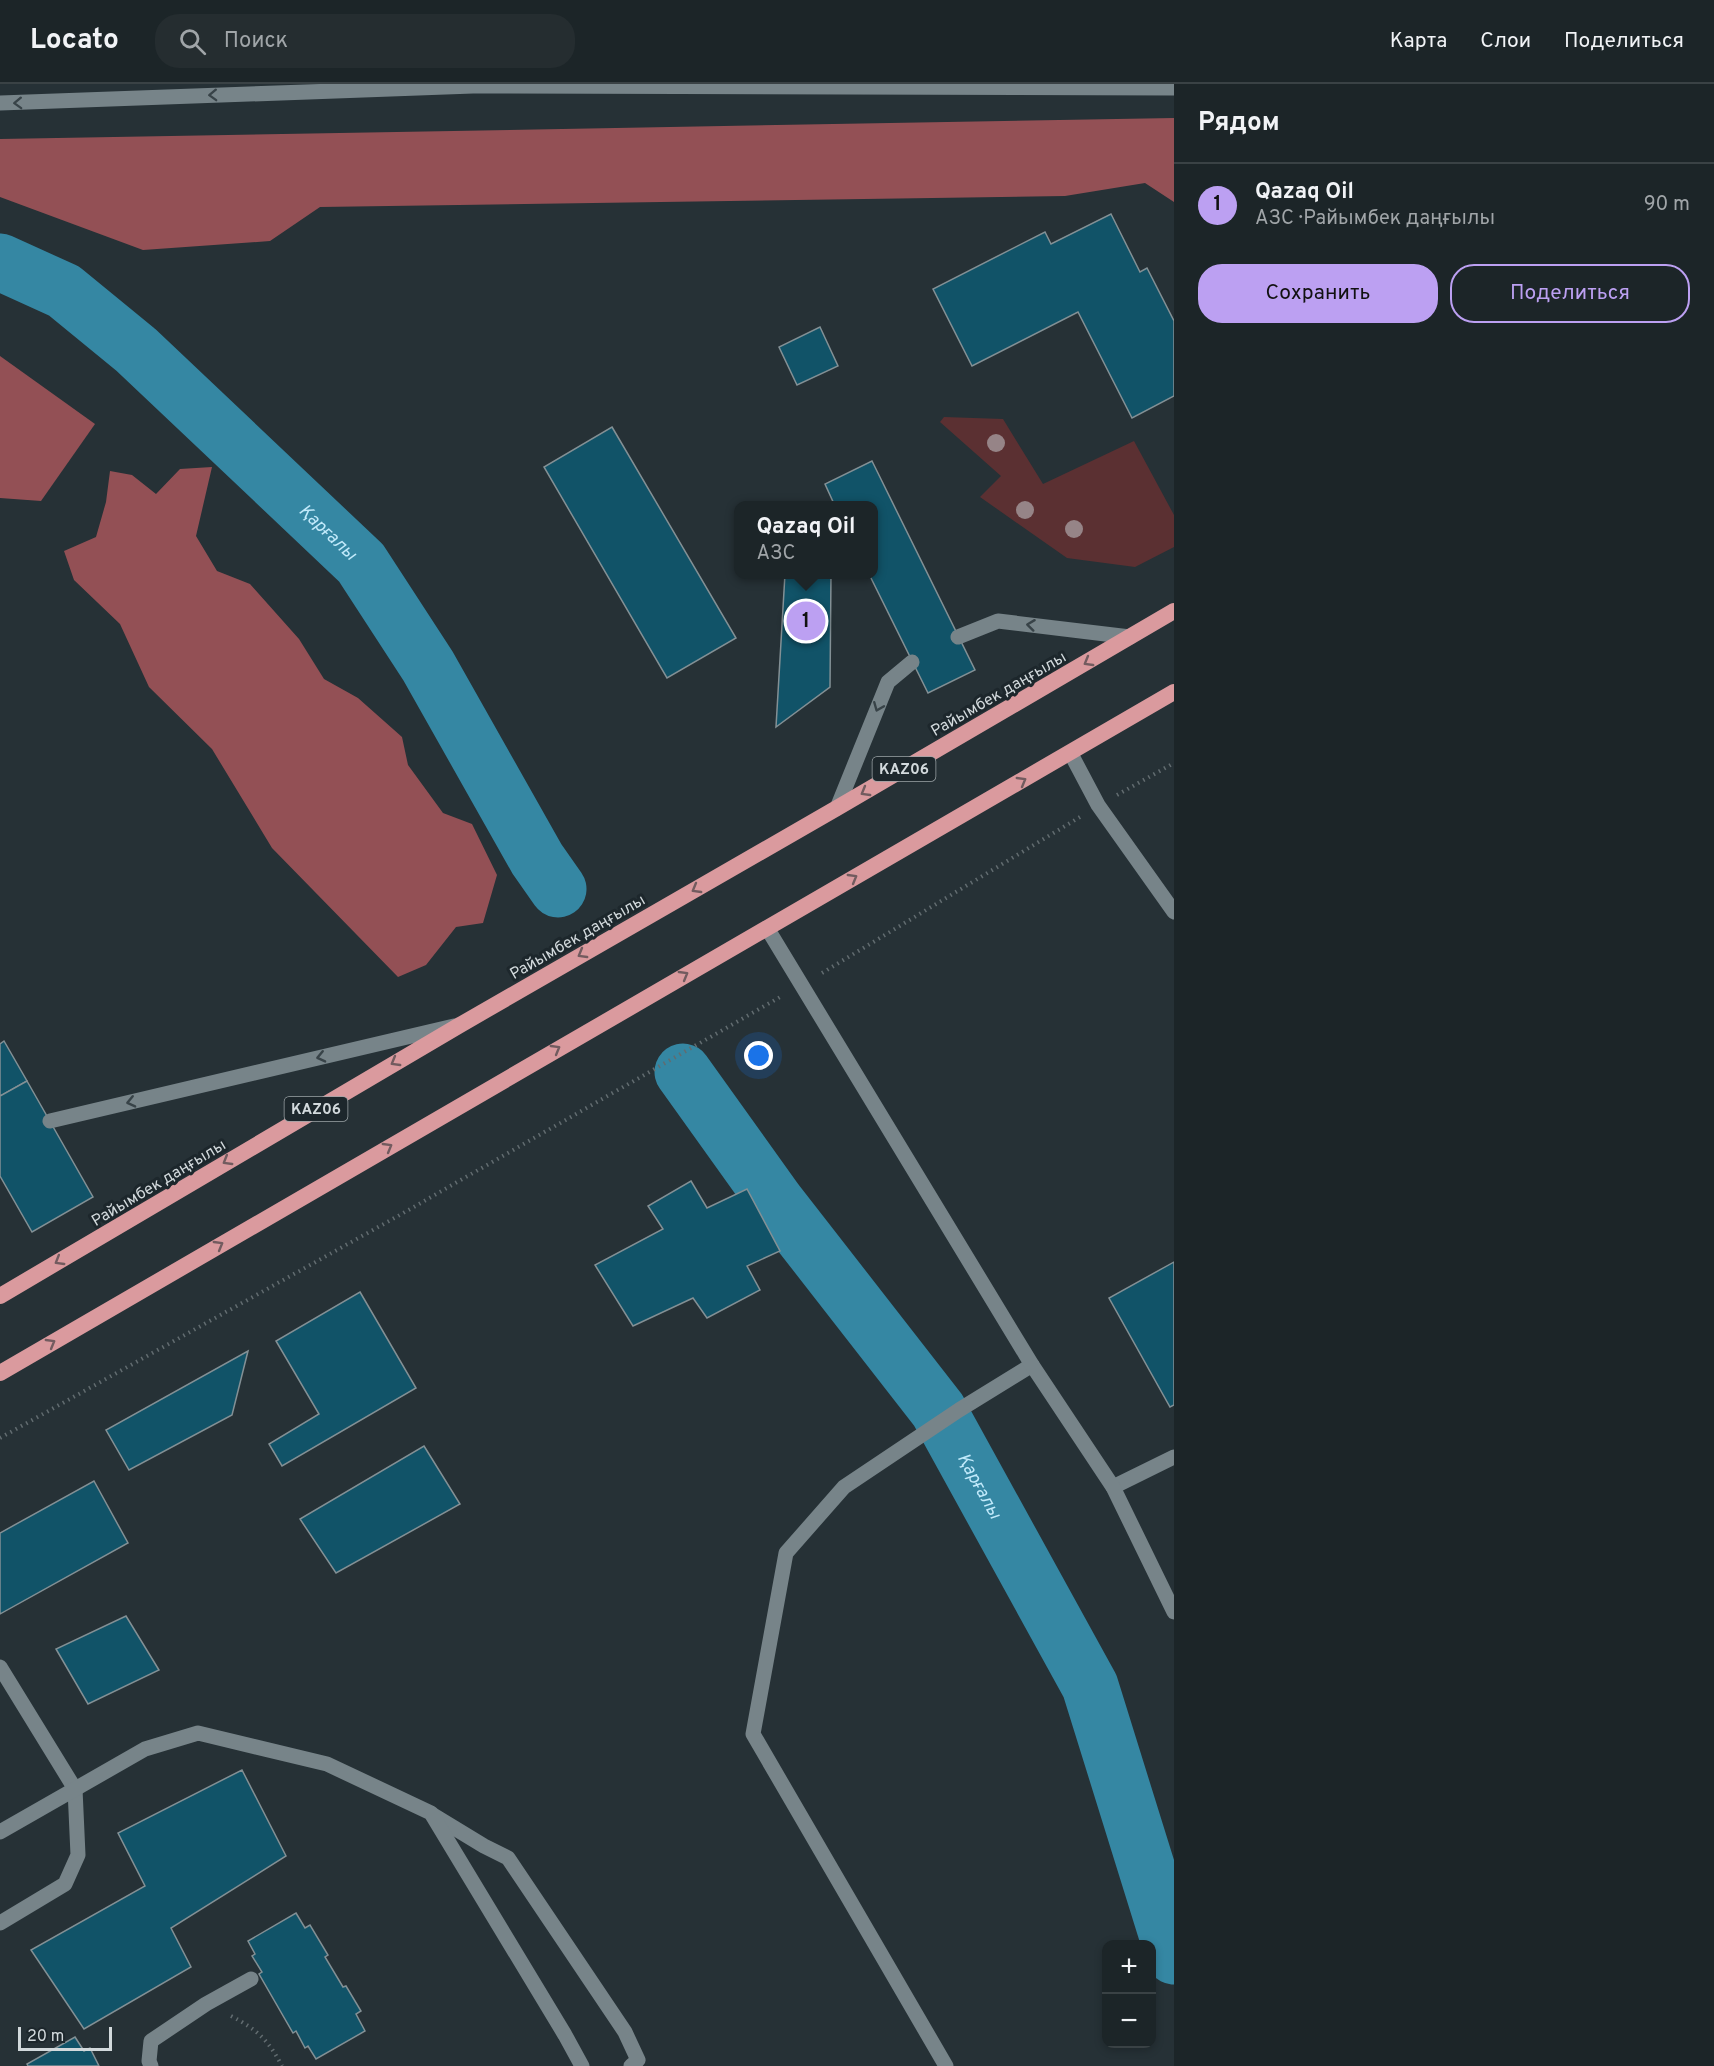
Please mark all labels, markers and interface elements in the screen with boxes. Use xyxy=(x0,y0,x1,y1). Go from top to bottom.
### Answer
search box xyxy=(155,14,575,68)
text: Locato xyxy=(30,23,119,59)
icon: search xyxy=(176,25,209,58)
text: Поиск xyxy=(224,28,288,55)
text: Карта xyxy=(1390,28,1447,55)
text: Слои xyxy=(1480,28,1531,55)
text: Поделиться xyxy=(1564,28,1684,55)
one-way arrow xyxy=(208,89,217,102)
one-way arrow xyxy=(13,96,22,109)
text: Рядом xyxy=(1198,107,1280,140)
text: Qazaq Oil xyxy=(1255,179,1354,206)
text: 1 xyxy=(1214,192,1222,218)
text: 90 m xyxy=(1644,192,1690,218)
text: АЗС · Райымбек даңғылы xyxy=(1255,206,1495,232)
button: Сохранить xyxy=(1198,264,1438,323)
button: Поделиться xyxy=(1450,264,1690,323)
water label: Қарғалы xyxy=(293,500,361,566)
popup xyxy=(734,501,878,579)
text: Qazaq Oil xyxy=(757,514,855,541)
text: АЗС xyxy=(757,541,796,567)
pin: 1 xyxy=(786,598,826,644)
one-way arrow xyxy=(1026,620,1035,632)
street label: Райымбек даңғылы xyxy=(928,648,1070,742)
one-way arrow xyxy=(1084,655,1094,666)
one-way arrow xyxy=(873,701,885,712)
road number: KАZ06 xyxy=(872,757,936,781)
one-way arrow xyxy=(1016,777,1026,788)
one-way arrow xyxy=(861,785,871,796)
one-way arrow xyxy=(847,874,857,885)
one-way arrow xyxy=(692,882,702,893)
street label: Райымбек даңғылы xyxy=(507,891,649,985)
one-way arrow xyxy=(578,947,588,958)
one-way arrow xyxy=(678,971,688,982)
your location xyxy=(744,1041,773,1070)
one-way arrow xyxy=(550,1045,560,1056)
one-way arrow xyxy=(316,1050,326,1063)
one-way arrow xyxy=(391,1055,401,1067)
one-way arrow xyxy=(126,1095,136,1108)
road number: KАZ06 xyxy=(284,1097,348,1121)
street label: Райымбек даңғылы xyxy=(88,1136,230,1232)
one-way arrow xyxy=(382,1143,392,1155)
one-way arrow xyxy=(223,1154,233,1166)
one-way arrow xyxy=(213,1241,223,1253)
one-way arrow xyxy=(55,1253,65,1265)
one-way arrow xyxy=(44,1339,55,1351)
water label: Қарғалы xyxy=(951,1449,1006,1524)
map controls xyxy=(1102,1940,1156,2048)
button: + xyxy=(1102,1940,1156,1994)
button: − xyxy=(1102,1994,1156,2048)
scale bar xyxy=(18,2024,112,2052)
text: 20 m xyxy=(27,2027,64,2047)

